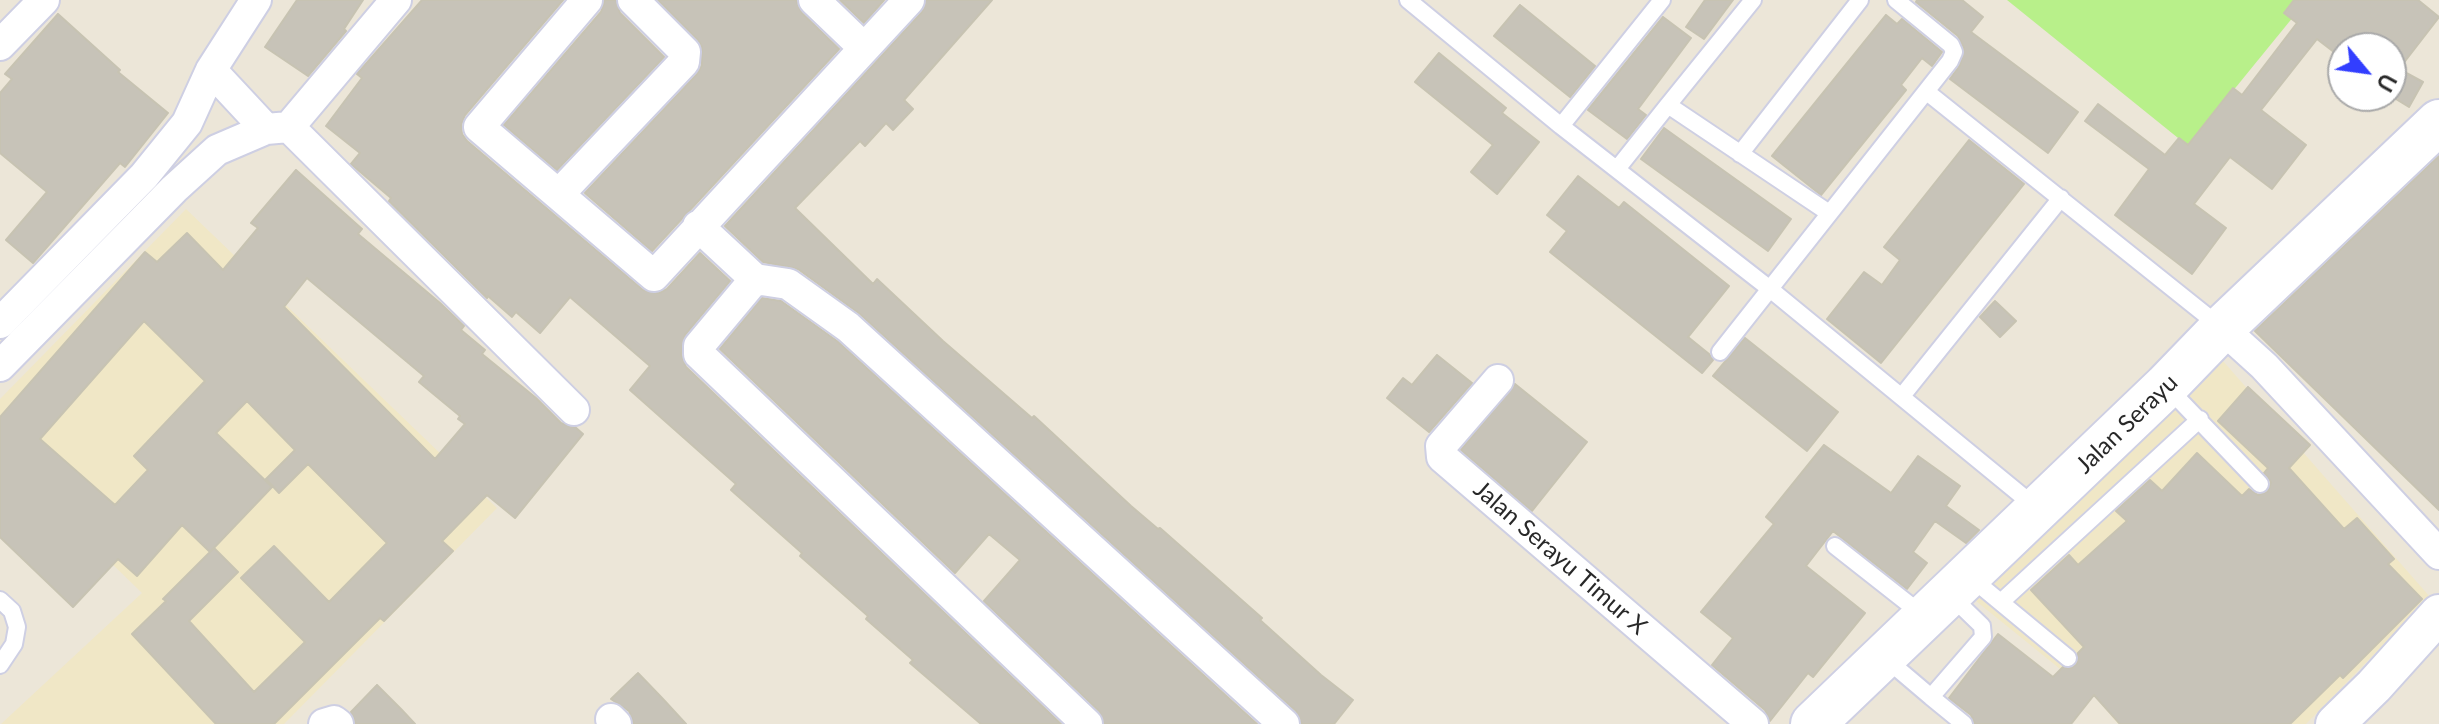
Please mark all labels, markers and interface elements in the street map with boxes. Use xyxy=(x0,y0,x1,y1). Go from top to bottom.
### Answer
north arrow xyxy=(2327,32,2407,112)
text: U xyxy=(2371,69,2402,97)
street label: Jalan Serayu xyxy=(2070,368,2184,480)
street label: Jalan Serayu Timur X xyxy=(1468,475,1652,641)

